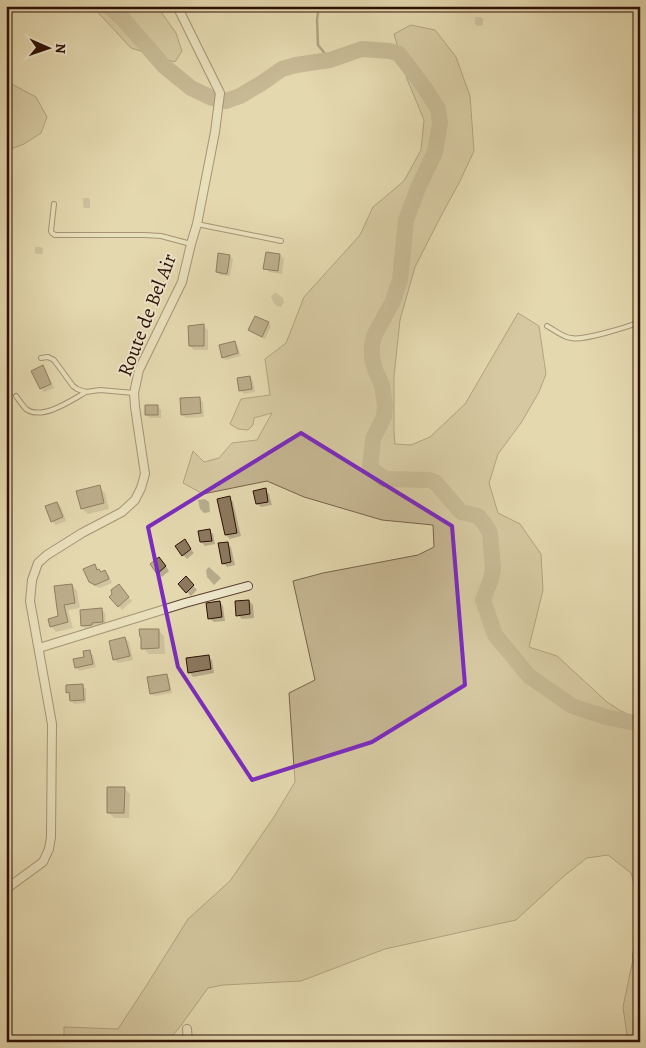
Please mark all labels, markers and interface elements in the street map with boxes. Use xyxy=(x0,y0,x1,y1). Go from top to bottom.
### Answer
north arrow xyxy=(22,22,72,72)
text: N xyxy=(51,43,70,54)
street label: Route de Bel Air xyxy=(111,249,183,380)

